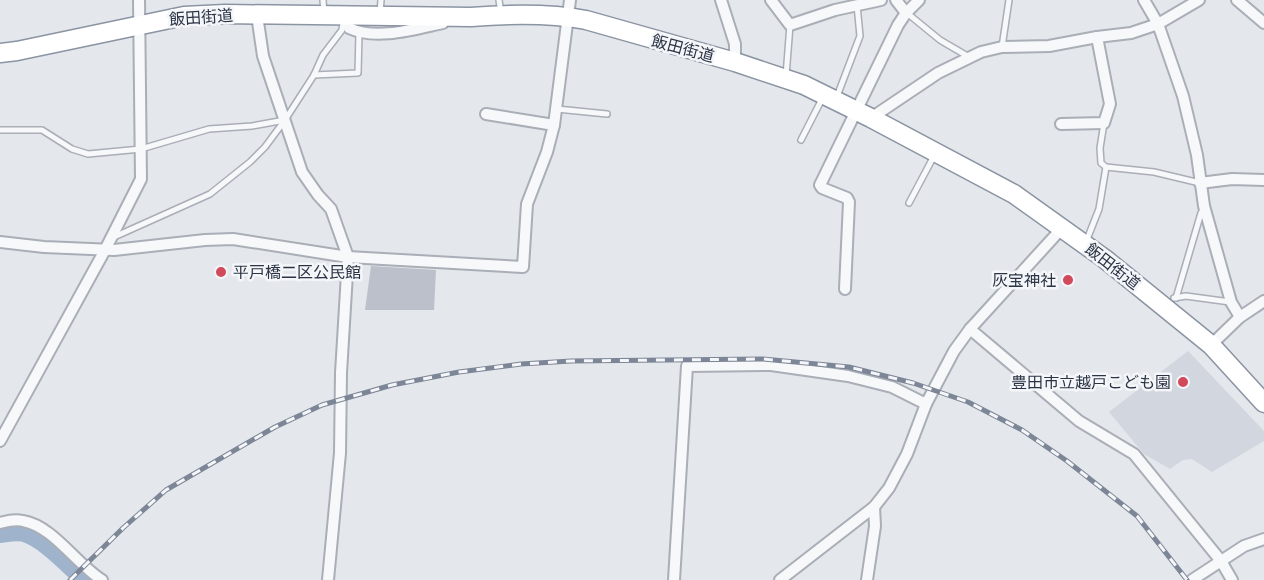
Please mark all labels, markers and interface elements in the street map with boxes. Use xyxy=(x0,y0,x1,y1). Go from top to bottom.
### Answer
street label: 飯田街道 xyxy=(168,6,234,29)
street label: 飯田街道 xyxy=(649,31,716,66)
street label: 飯田街道 xyxy=(1082,239,1144,294)
place label: 平戸橋二区公民館 xyxy=(233,263,361,282)
marker: 平戸橋二区公民館 xyxy=(214,265,228,279)
place label: 灰宝神社 xyxy=(992,271,1056,290)
marker: 灰宝神社 xyxy=(1061,273,1075,287)
place label: 豊田市立越戸こども園 xyxy=(1011,373,1171,392)
marker: 豊田市立越戸こども園 xyxy=(1176,375,1190,389)

